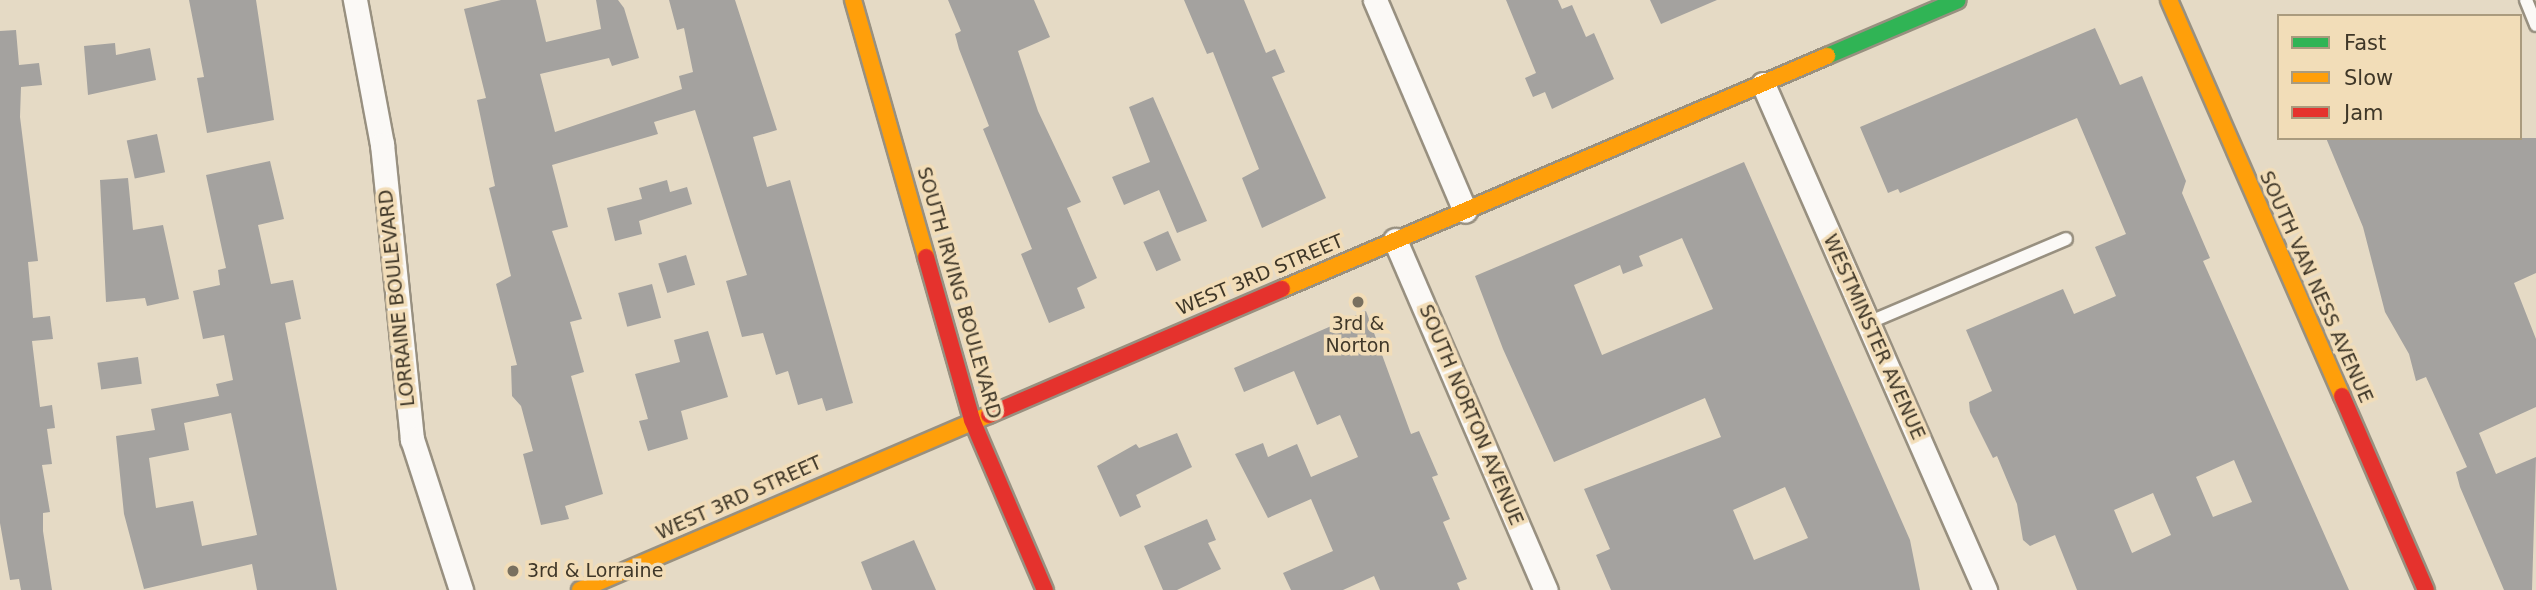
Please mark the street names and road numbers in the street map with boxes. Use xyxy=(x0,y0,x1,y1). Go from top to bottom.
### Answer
street label: SOUTH IRVING BOULEVARD xyxy=(912,164,1006,422)
street label: SOUTH VAN NESS AVENUE xyxy=(2255,168,2377,406)
street label: LORRAINE BOULEVARD xyxy=(374,188,420,408)
street label: WEST 3RD STREET xyxy=(1173,230,1347,320)
street label: WESTMINSTER AVENUE xyxy=(1818,231,1930,443)
street label: SOUTH NORTON AVENUE xyxy=(1414,301,1528,529)
street label: WEST 3RD STREET xyxy=(653,451,825,545)

